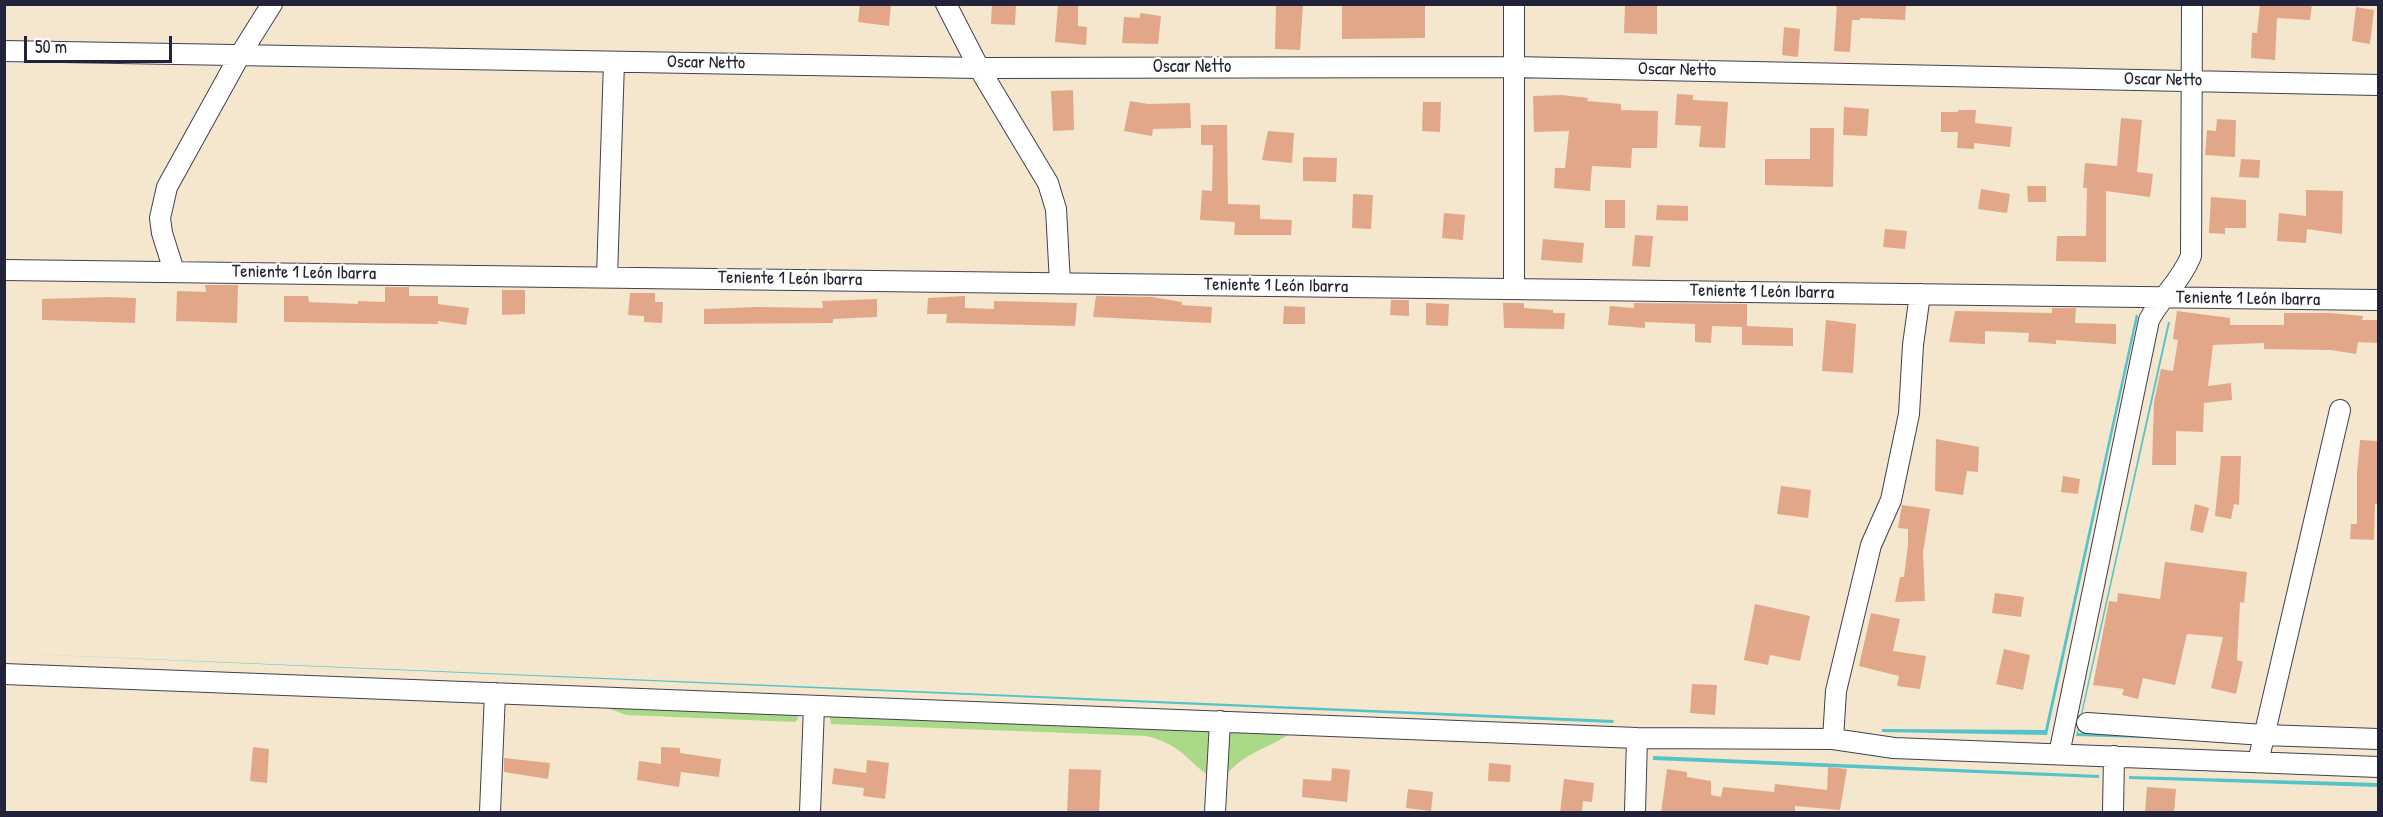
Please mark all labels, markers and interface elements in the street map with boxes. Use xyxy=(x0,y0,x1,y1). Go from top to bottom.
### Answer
scale bar xyxy=(27,24,176,62)
text: 50 m xyxy=(35,34,67,59)
street label: Oscar Netto xyxy=(667,52,745,74)
street label: Oscar Netto xyxy=(1153,56,1231,78)
street label: Oscar Netto xyxy=(1638,59,1716,81)
street label: Oscar Netto xyxy=(2124,69,2202,91)
street label: Teniente 1 León Ibarra xyxy=(232,261,376,285)
street label: Teniente 1 León Ibarra xyxy=(718,267,862,291)
street label: Teniente 1 León Ibarra xyxy=(1204,274,1348,298)
street label: Teniente 1 León Ibarra xyxy=(1690,280,1834,304)
street label: Teniente 1 León Ibarra xyxy=(2176,287,2320,311)

